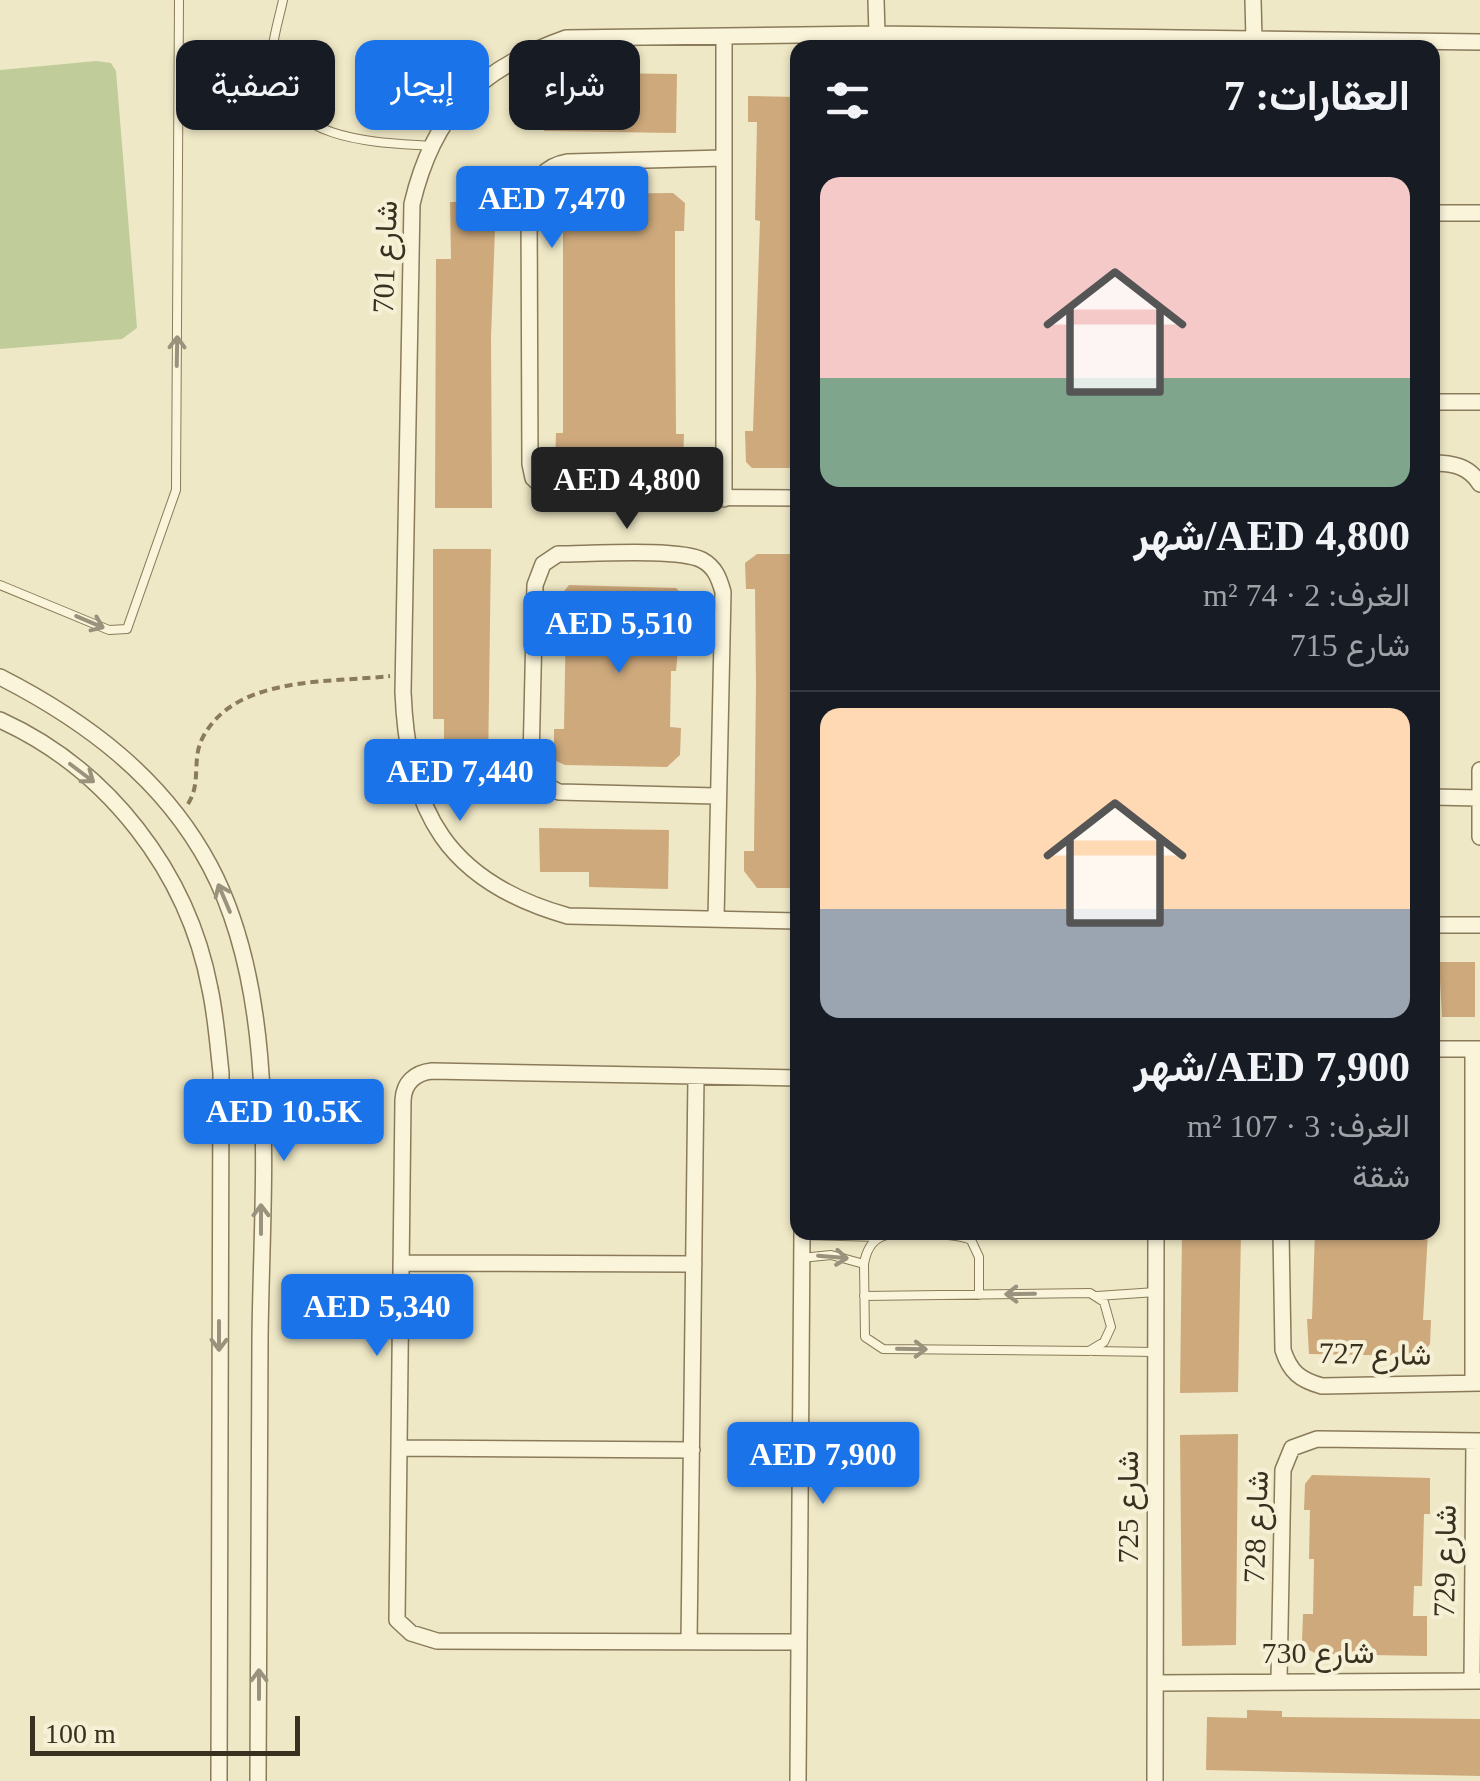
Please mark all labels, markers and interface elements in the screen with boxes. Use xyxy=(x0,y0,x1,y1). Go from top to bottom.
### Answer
chip: تصفية xyxy=(176,40,335,130)
chip: إيجار xyxy=(355,40,489,130)
chip: شراء xyxy=(509,40,640,130)
icon: filters xyxy=(820,73,875,128)
text: العقارات: 7 xyxy=(1224,73,1410,119)
pin: AED 7,470 xyxy=(438,166,666,251)
text: AED 7,470 xyxy=(478,180,626,216)
street label: شارع 701 xyxy=(366,200,407,314)
icon: home xyxy=(1025,242,1205,422)
one-way arrow xyxy=(168,336,187,368)
pin: AED 4,800 xyxy=(513,447,741,532)
text: AED 4,800 xyxy=(553,461,701,497)
text: AED 4,800/شهر xyxy=(1134,513,1410,559)
text: الغرف: 2 · 74 m² xyxy=(1203,577,1410,613)
pin: AED 5,510 xyxy=(505,591,733,676)
text: AED 5,510 xyxy=(545,605,693,641)
one-way arrow xyxy=(74,615,105,633)
text: شارع 715 xyxy=(1290,627,1410,663)
pin: AED 7,440 xyxy=(346,739,574,824)
text: AED 7,440 xyxy=(386,753,534,789)
one-way arrow xyxy=(68,762,95,783)
icon: home xyxy=(1025,773,1205,953)
one-way arrow xyxy=(213,883,231,914)
text: AED 7,900/شهر xyxy=(1134,1044,1410,1090)
pin: AED 10.5K xyxy=(170,1079,398,1164)
text: AED 10.5K xyxy=(206,1093,362,1129)
text: الغرف: 3 · 107 m² xyxy=(1187,1108,1410,1144)
text: شقة xyxy=(1352,1158,1410,1194)
one-way arrow xyxy=(252,1203,270,1236)
one-way arrow xyxy=(816,1247,849,1266)
pin: AED 5,340 xyxy=(263,1274,491,1359)
one-way arrow xyxy=(1004,1284,1036,1304)
text: AED 5,340 xyxy=(303,1288,451,1324)
one-way arrow xyxy=(210,1320,228,1352)
street label: شارع 727 xyxy=(1318,1336,1432,1375)
one-way arrow xyxy=(896,1340,928,1359)
pin: AED 7,900 xyxy=(709,1422,937,1507)
text: AED 7,900 xyxy=(749,1436,897,1472)
street label: شارع 725 xyxy=(1111,1451,1148,1563)
street label: شارع 728 xyxy=(1237,1470,1278,1584)
street label: شارع 729 xyxy=(1427,1504,1466,1618)
street label: شارع 730 xyxy=(1262,1636,1374,1673)
one-way arrow xyxy=(249,1668,268,1700)
scale bar xyxy=(30,1711,300,1756)
text: 100 m xyxy=(45,1718,116,1749)

